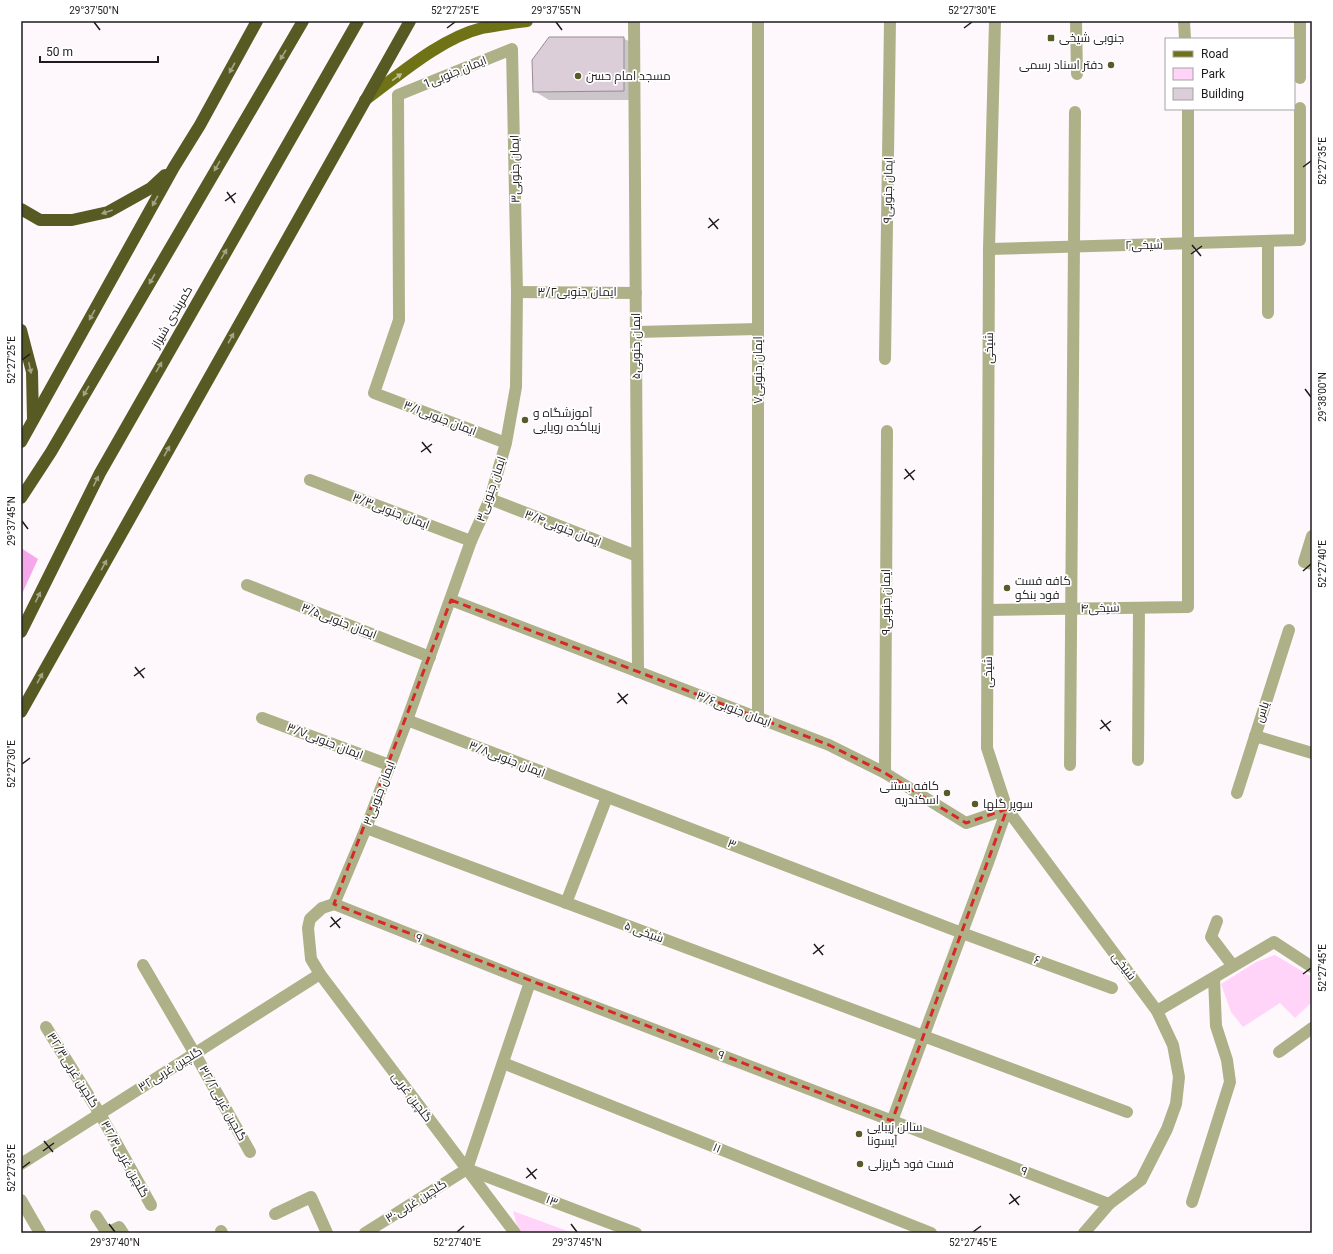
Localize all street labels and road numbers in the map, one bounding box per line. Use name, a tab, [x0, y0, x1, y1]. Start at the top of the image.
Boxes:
street label: 1ایمان جنوبی	[421, 53, 489, 91]
street label: ایمان جنوبی۳	[507, 135, 523, 203]
street label: ایمان جنوبی۹	[880, 157, 896, 223]
street label: شیخی۲	[1125, 238, 1163, 252]
street label: کمربندی شیراز	[148, 283, 195, 351]
street label: ایمان جنوبی۳/۲	[537, 285, 617, 299]
street label: ایمان جنوبی۵	[629, 313, 643, 379]
street label: شیخی	[982, 332, 996, 364]
street label: ایمان جنوبی۷	[751, 336, 765, 404]
street label: ایمان جنوبی۳/۱	[402, 398, 478, 438]
street label: ایمان جنوبی۳	[473, 455, 509, 523]
street label: ایمان جنوبی۳/۳	[351, 490, 431, 532]
street label: ایمان جنوبی۳/۴	[523, 507, 603, 549]
street label: ایمان جنوبی۹	[879, 569, 893, 635]
street label: ایمان جنوبی۳/۵	[299, 600, 379, 642]
street label: شیخی۴	[1080, 601, 1120, 615]
street label: شیخی	[981, 656, 995, 688]
street label: ایمان جنوبی۳/۶	[695, 688, 773, 730]
street label: یاس	[1252, 699, 1272, 724]
street label: ایمان جنوبی۳/۷	[285, 720, 365, 762]
street label: ایمان جنوبی۳/۸	[467, 738, 547, 780]
street label: ایمان جنوبی۳	[360, 759, 398, 827]
street label: ۳	[726, 836, 738, 852]
street label: شیخی ۵	[622, 918, 666, 946]
street label: ۹	[413, 930, 425, 946]
street label: شیخی	[1109, 949, 1139, 983]
street label: ۶	[1032, 952, 1042, 968]
street label: گلچین غربی۳۲/۳	[43, 1030, 102, 1111]
street label: گلچین غربی۳۲	[135, 1044, 206, 1096]
street label: ۹	[716, 1047, 726, 1063]
street label: گلچین غربی۳۲/۲	[195, 1063, 250, 1144]
street label: گلچین غربی	[387, 1069, 435, 1126]
street label: گلچین غربی۳۲/۴	[96, 1118, 152, 1201]
street label: ۱۱	[711, 1140, 723, 1156]
street label: ۹	[1019, 1163, 1029, 1179]
street label: گلچین غربی۳۰	[383, 1177, 450, 1227]
street label: ۱۳	[544, 1192, 560, 1210]

